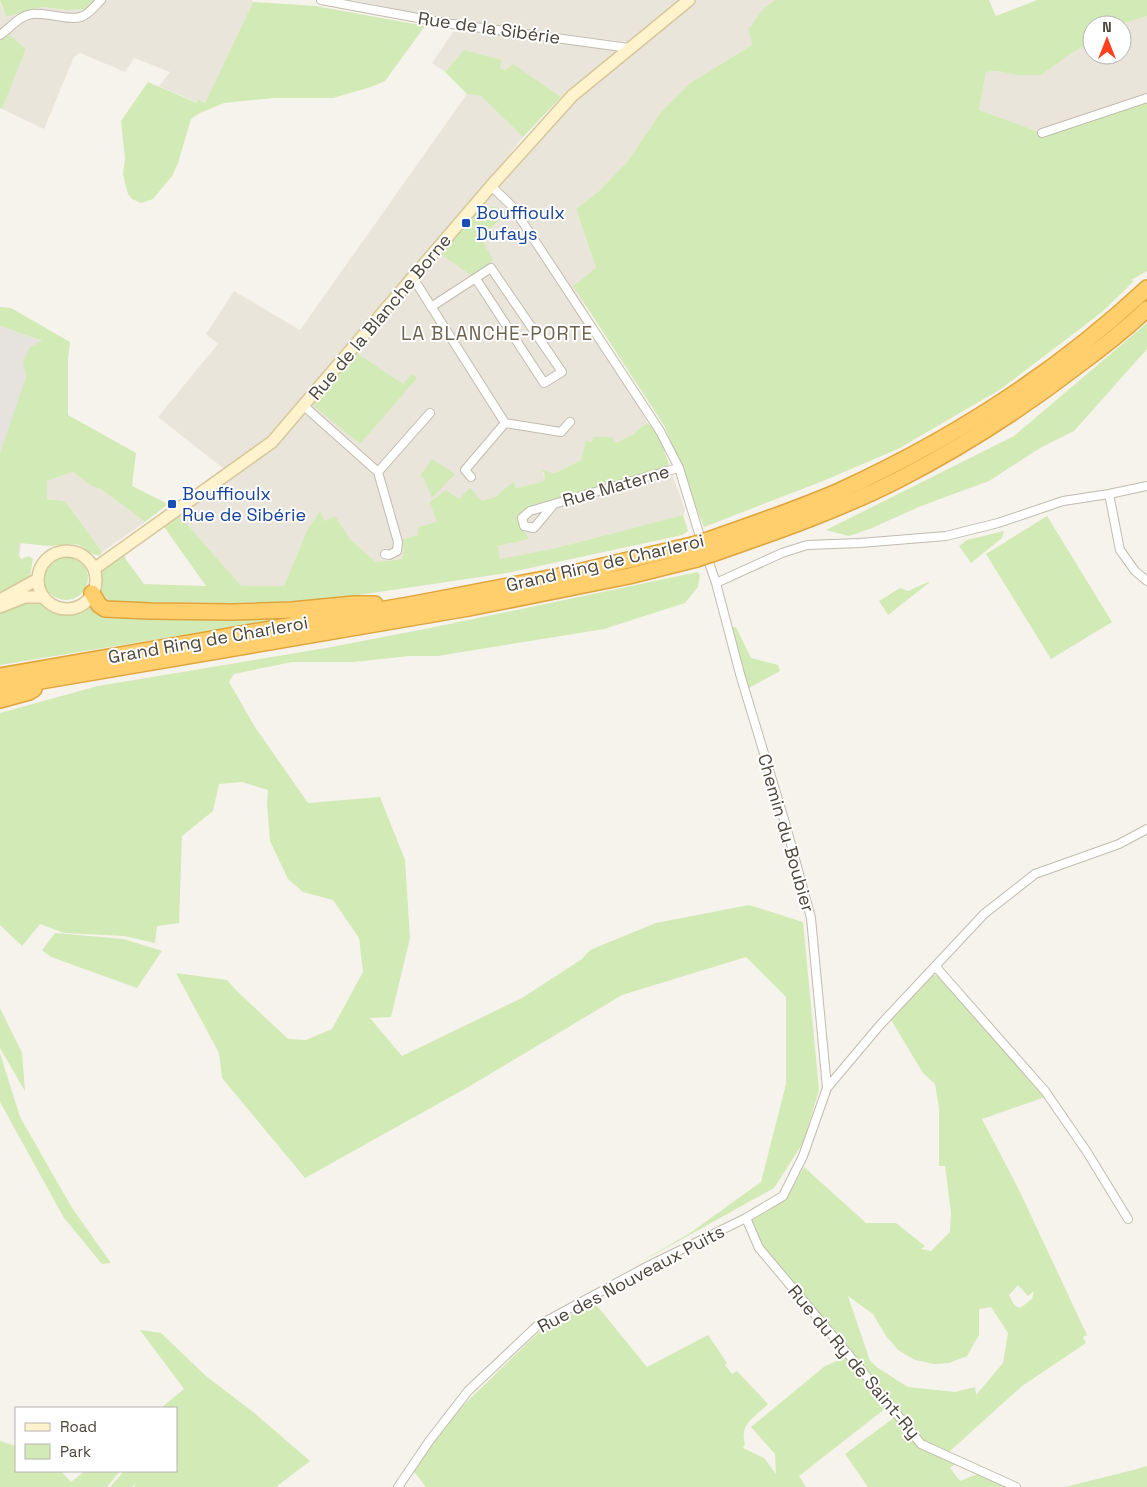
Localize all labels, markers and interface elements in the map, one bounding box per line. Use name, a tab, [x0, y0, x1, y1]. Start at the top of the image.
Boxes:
street label: Rue de la Sibérie	[416, 6, 562, 49]
north arrow	[1082, 15, 1132, 65]
text: N	[1102, 18, 1112, 36]
place label: Bouffioulx Dufays	[476, 201, 565, 245]
marker: Bouffioulx Dufays	[460, 217, 472, 229]
street label: Rue de la Blanche Borne	[303, 229, 456, 405]
district label: LA BLANCHE-PORTE	[401, 321, 593, 346]
street label: Rue Materne	[560, 459, 672, 512]
place label: Bouffioulx Rue de Sibérie	[182, 482, 306, 526]
marker: Bouffioulx Rue de Sibérie	[166, 498, 178, 510]
street label: Grand Ring de Charleroi	[504, 529, 706, 597]
street label: Grand Ring de Charleroi	[106, 611, 310, 668]
street label: Chemin du Boubier	[753, 751, 820, 915]
street label: Rue des Nouveaux Puits	[533, 1219, 728, 1338]
street label: Rue du Ry de Saint-Ry	[783, 1280, 926, 1443]
legend	[15, 1407, 178, 1472]
text: Road	[60, 1417, 97, 1436]
text: Park	[60, 1442, 91, 1461]

